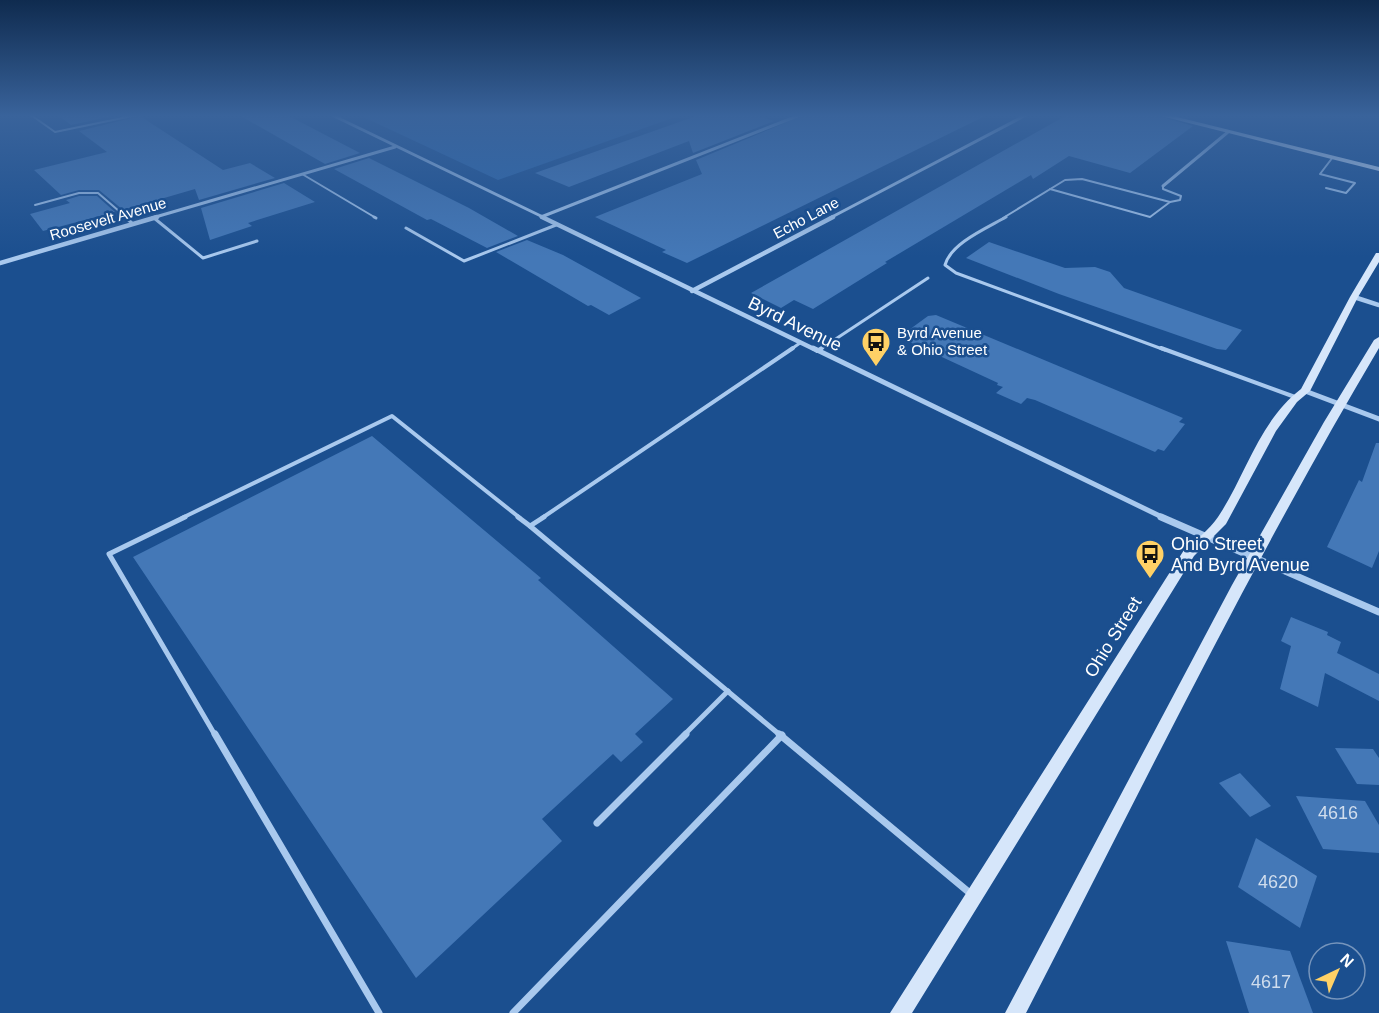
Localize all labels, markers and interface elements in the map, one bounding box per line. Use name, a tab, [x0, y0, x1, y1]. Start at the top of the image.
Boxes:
street label: Echo Lane	[770, 193, 841, 242]
street label: Roosevelt Avenue	[48, 194, 168, 243]
street label: Byrd Avenue	[745, 293, 845, 355]
place label: Byrd Avenue & Ohio Street	[897, 324, 988, 358]
bus stop icon: Byrd Avenue & Ohio Street	[860, 326, 892, 368]
place label: Ohio Street And Byrd Avenue	[1171, 534, 1310, 575]
bus stop icon: Ohio Street And Byrd Avenue	[1134, 538, 1166, 580]
street label: Ohio Street	[1080, 593, 1146, 681]
house number: 4616	[1318, 803, 1358, 823]
house number: 4620	[1258, 872, 1298, 892]
north arrow	[1307, 941, 1367, 1001]
text: N	[1337, 950, 1357, 971]
house number: 4617	[1251, 972, 1291, 992]

